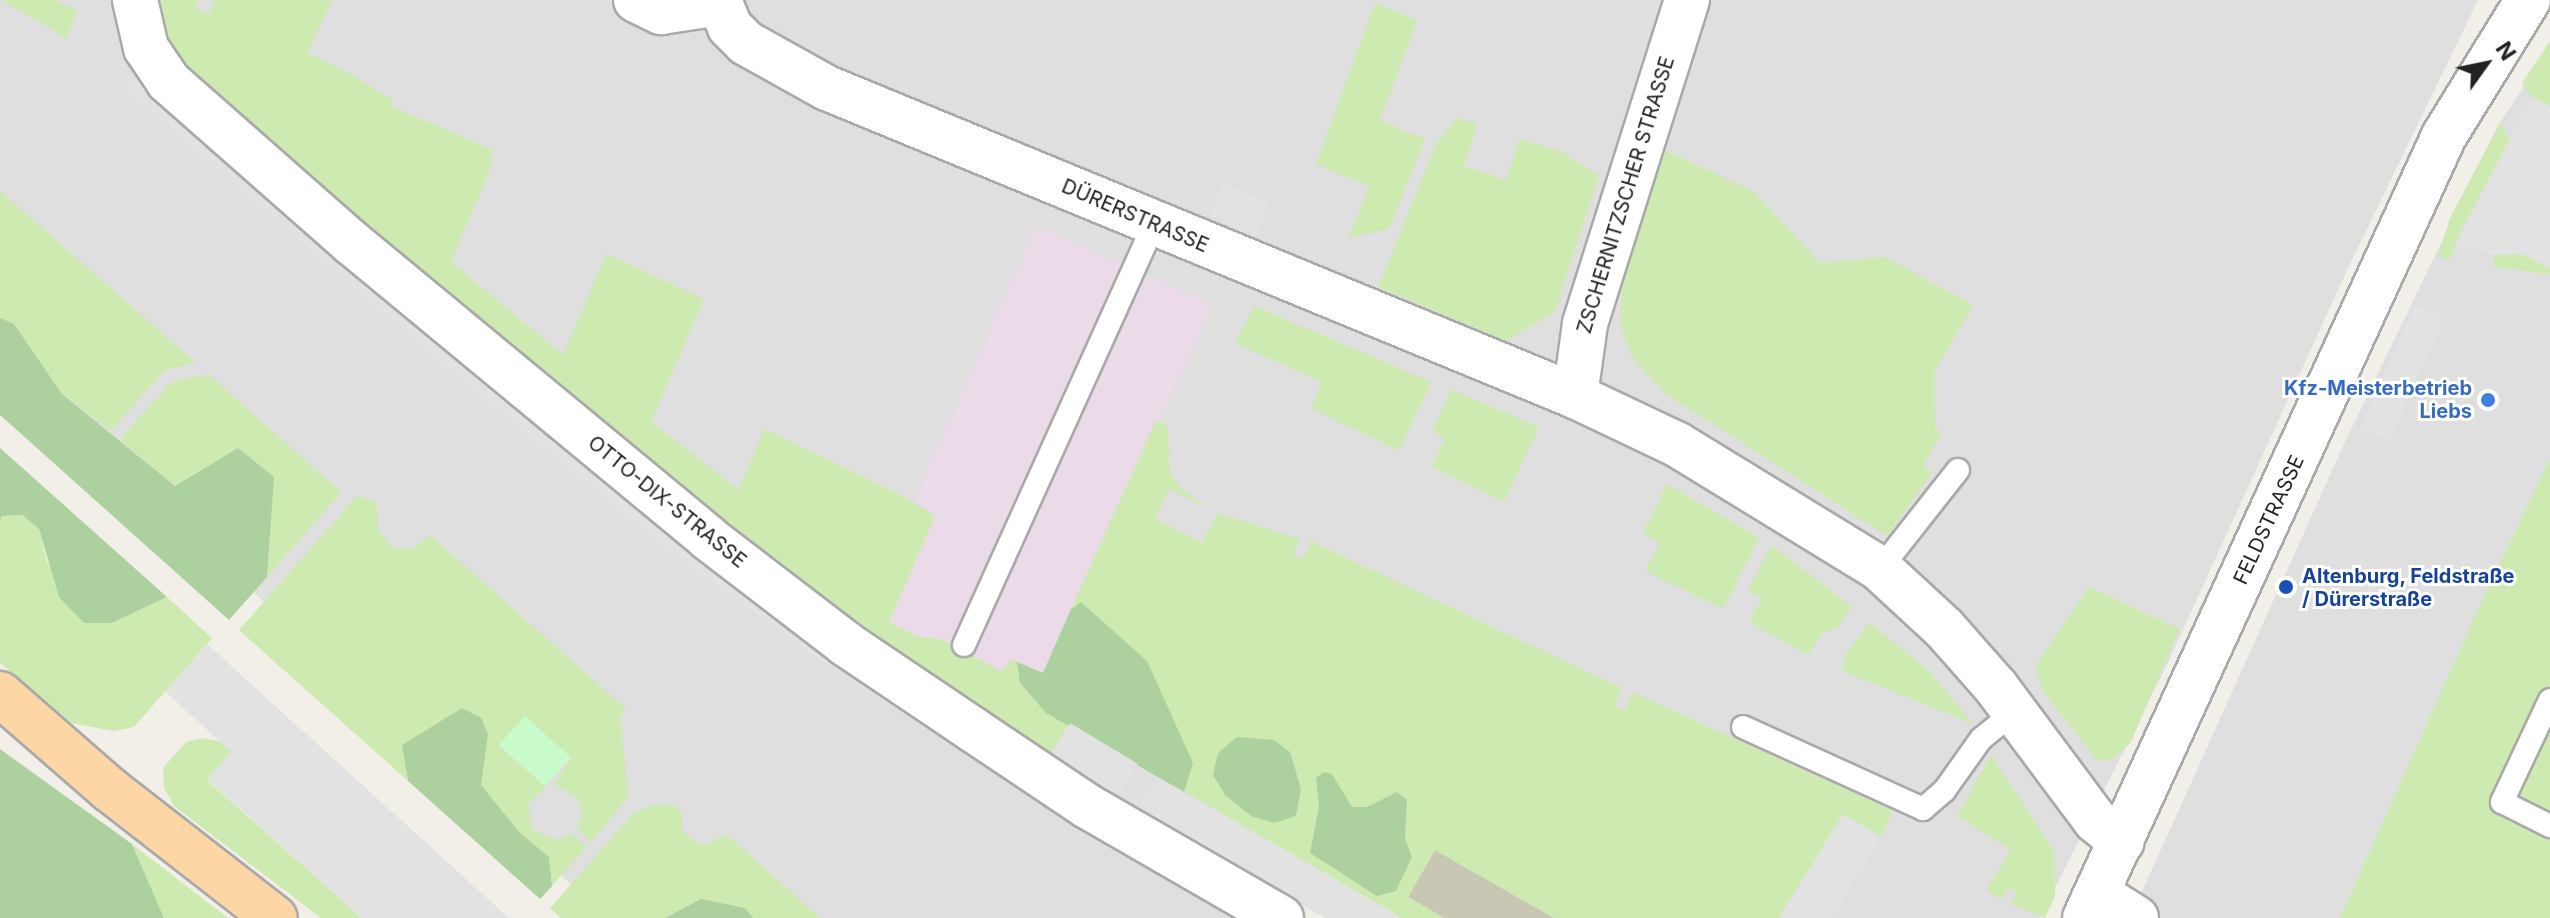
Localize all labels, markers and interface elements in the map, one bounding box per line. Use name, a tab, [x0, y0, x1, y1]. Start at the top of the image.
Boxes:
north arrow	[2446, 24, 2526, 104]
text: N	[2491, 37, 2522, 65]
street label: ZSCHERNITZSCHER STRASSE	[1572, 53, 1680, 337]
street label: DÜRERSTRASSE	[1058, 174, 1212, 258]
place label: Kfz-Meisterbetrieb Liebs	[2284, 376, 2472, 423]
marker: Kfz-Meisterbetrieb Liebs	[2479, 391, 2497, 409]
street label: OTTO-DIX-STRASSE	[583, 431, 751, 573]
street label: FELDSTRASSE	[2229, 452, 2309, 588]
place label: Altenburg, Feldstraße / Dürerstraße	[2302, 564, 2515, 611]
marker: Altenburg, Feldstraße / Dürerstraße	[2277, 578, 2295, 596]

